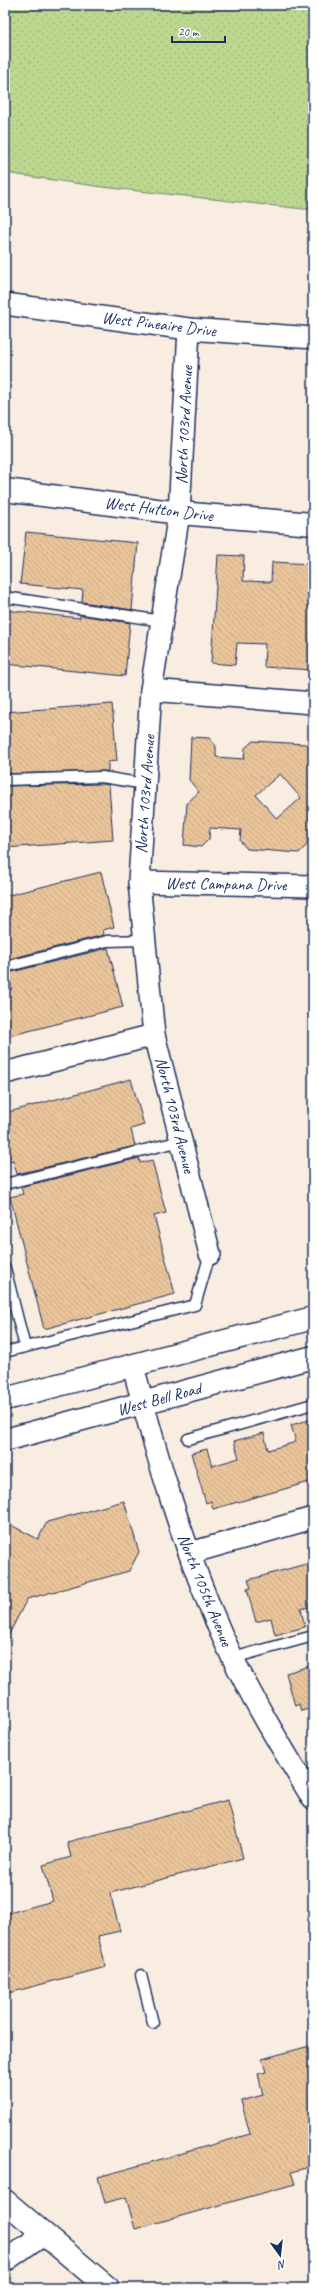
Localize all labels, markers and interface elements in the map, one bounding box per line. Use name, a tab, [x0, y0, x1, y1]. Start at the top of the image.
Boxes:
scale bar	[172, 18, 225, 44]
text: 20 m	[178, 24, 200, 40]
street label: West Pineaire Drive	[101, 307, 219, 342]
street label: North 103rd Avenue	[170, 364, 198, 485]
street label: West Hutton Drive	[104, 492, 216, 526]
street label: North 103rd Avenue	[130, 733, 160, 854]
street label: West Campana Drive	[165, 872, 288, 896]
street label: North 103rd Avenue	[150, 1055, 200, 1177]
street label: West Bell Road	[115, 1377, 206, 1420]
street label: North 105th Avenue	[173, 1531, 238, 1651]
north arrow	[260, 2235, 300, 2275]
text: N	[275, 2257, 288, 2273]

